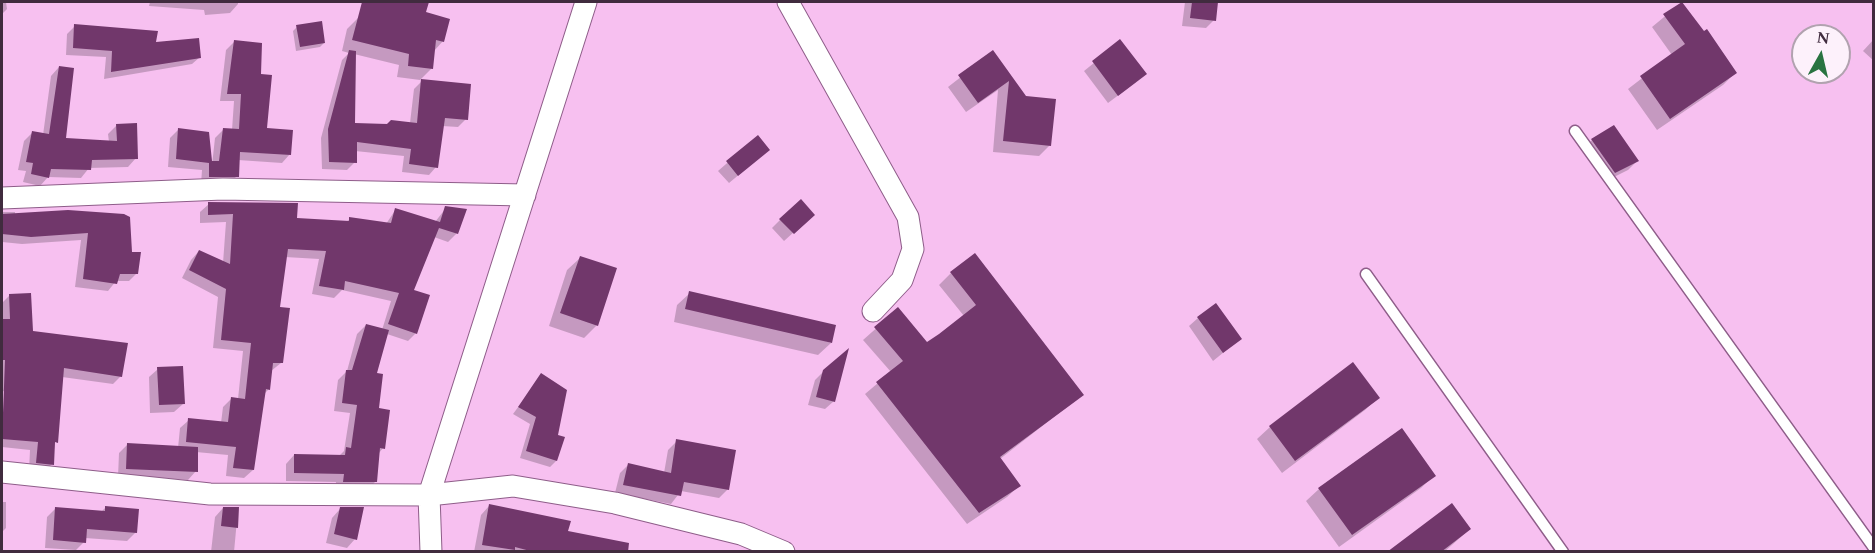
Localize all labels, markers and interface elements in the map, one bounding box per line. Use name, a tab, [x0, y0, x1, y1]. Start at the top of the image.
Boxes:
north arrow	[1791, 24, 1851, 84]
text: N	[1815, 25, 1831, 51]

